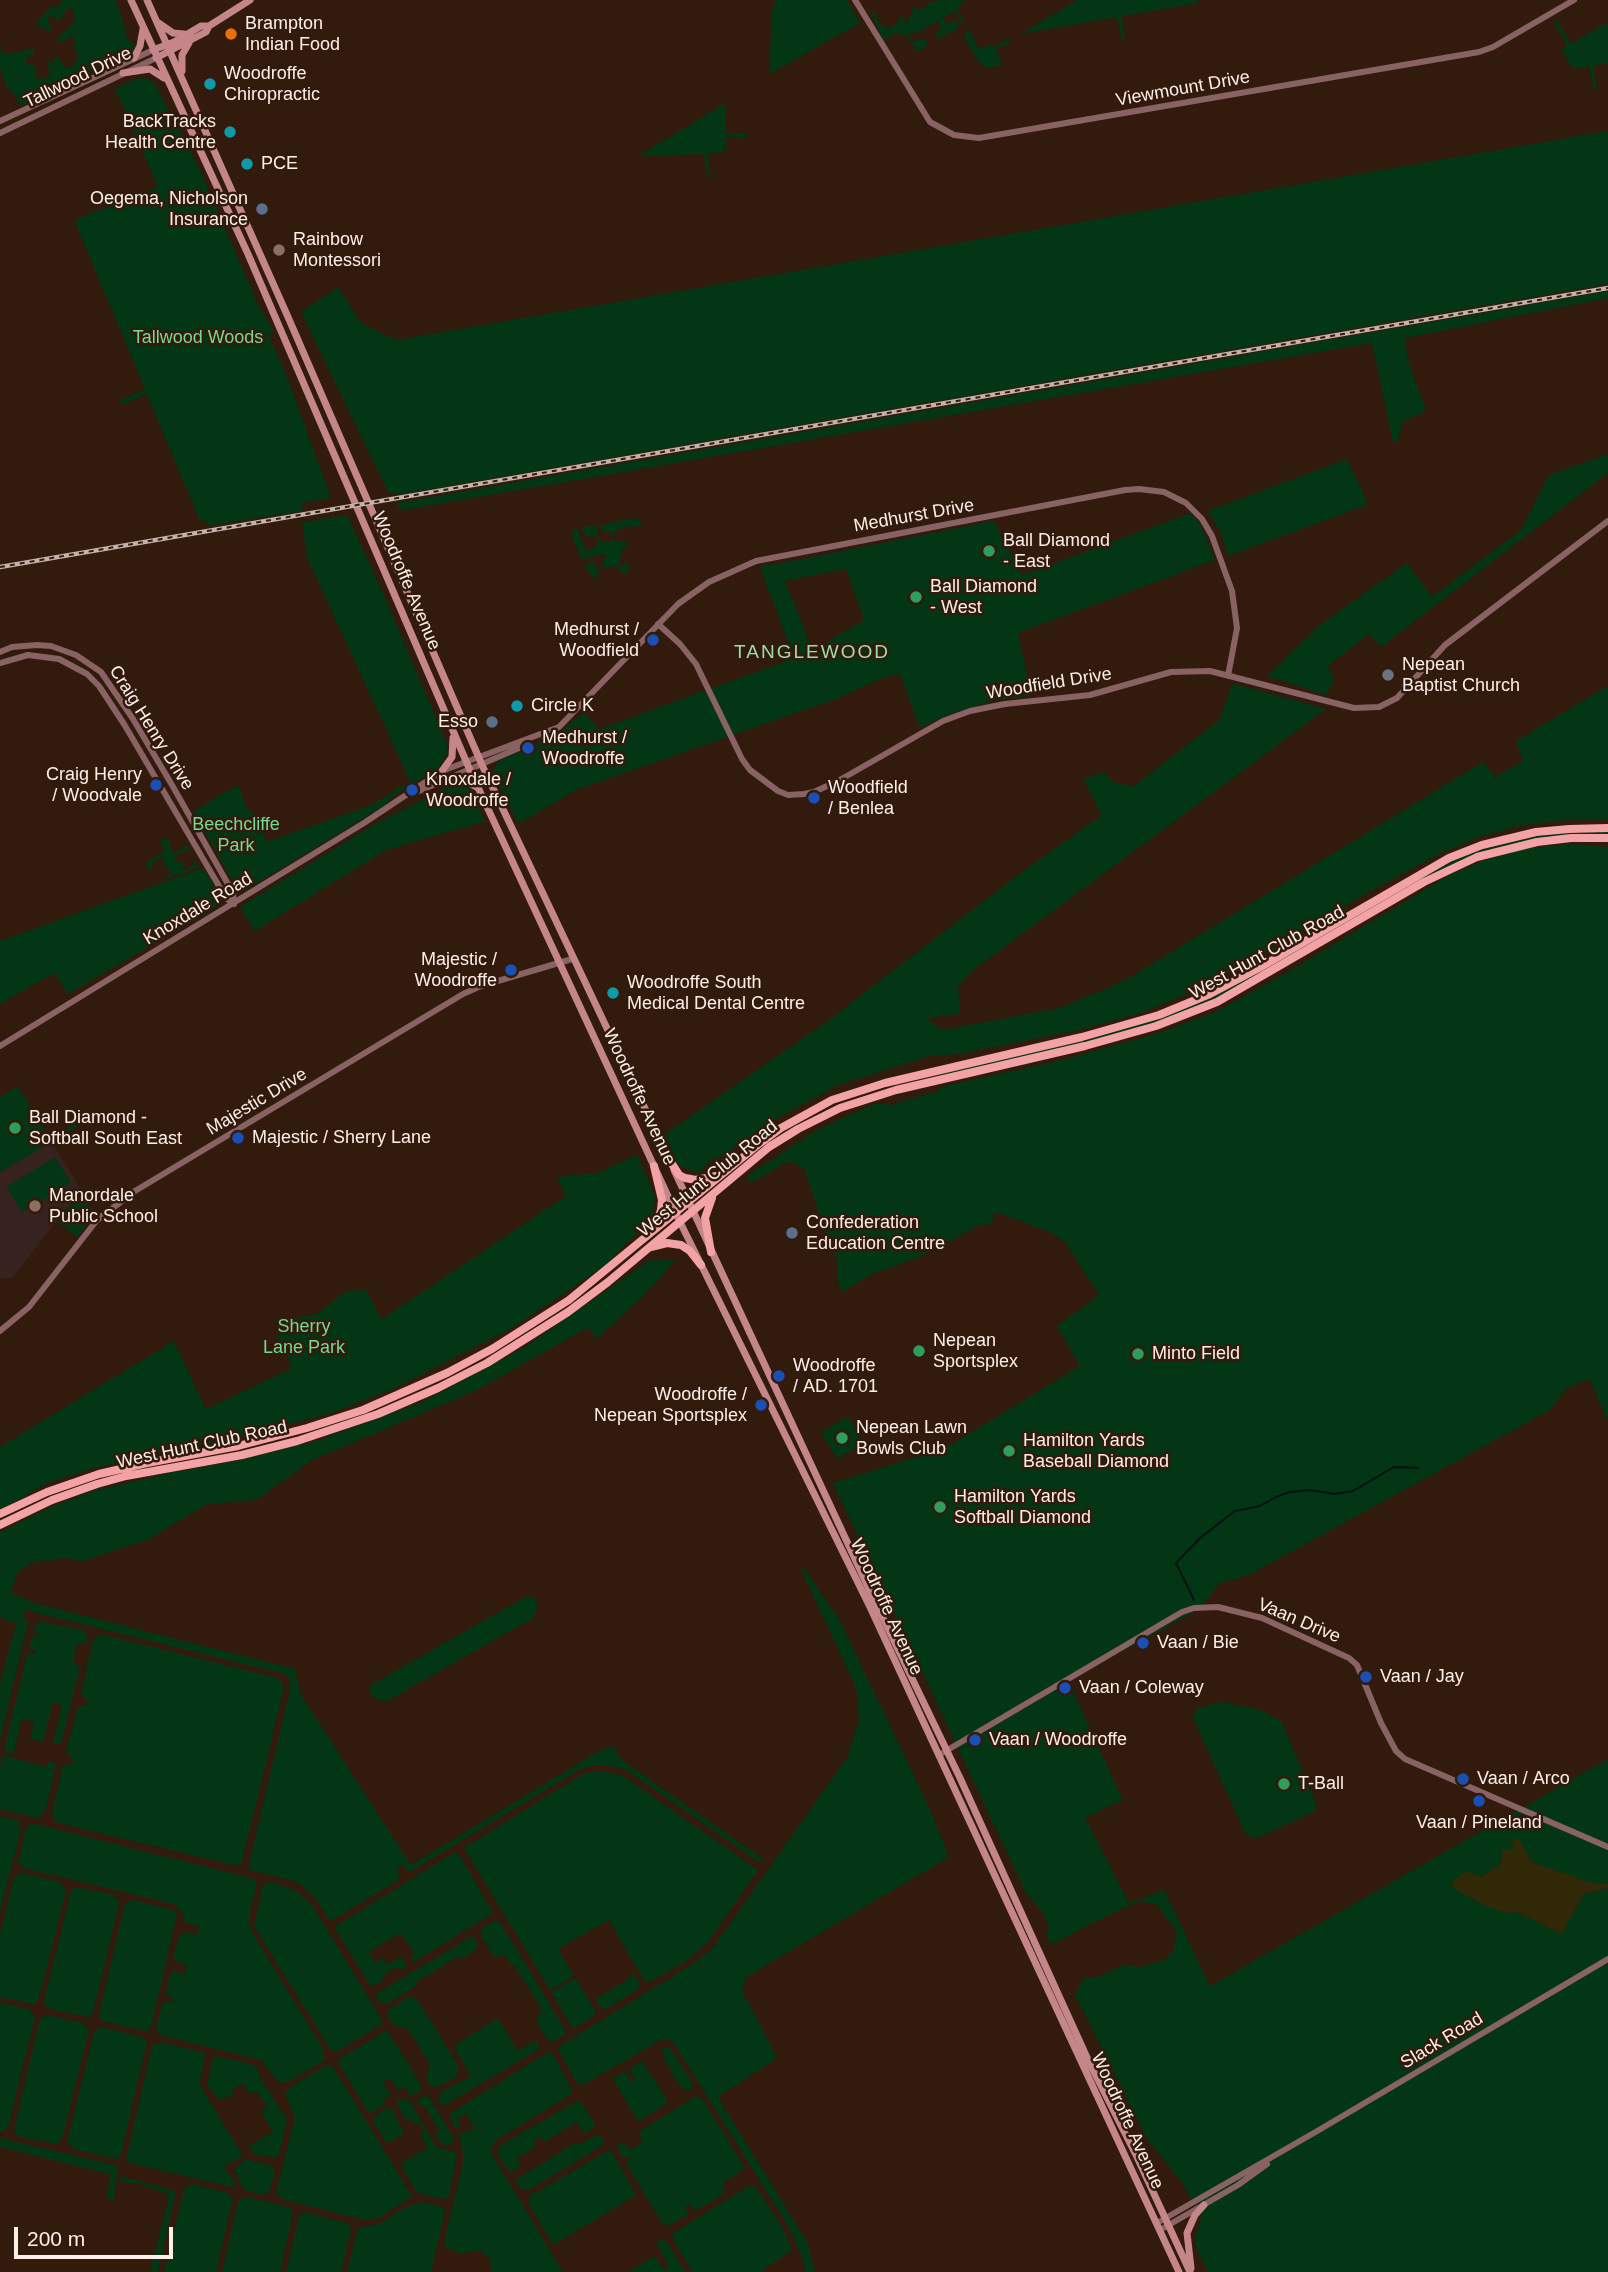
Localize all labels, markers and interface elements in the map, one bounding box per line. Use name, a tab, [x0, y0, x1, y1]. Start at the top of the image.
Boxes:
place label: Brampton Indian Food	[245, 13, 340, 56]
marker: Brampton Indian Food	[223, 26, 239, 42]
street label: Tallwood Drive	[21, 43, 135, 113]
place label: Woodroffe Chiropractic	[224, 63, 320, 106]
street label: Viewmount Drive	[1114, 67, 1252, 111]
marker: Woodroffe Chiropractic	[202, 76, 218, 92]
place label: BackTracks Health Centre	[105, 111, 216, 154]
marker: BackTracks Health Centre	[222, 124, 238, 140]
place label: PCE	[261, 153, 298, 175]
marker: PCE	[239, 156, 255, 172]
place label: Oegema, Nicholson Insurance	[90, 188, 248, 230]
marker: Oegema, Nicholson Insurance	[254, 201, 270, 217]
place label: Rainbow Montessori	[293, 229, 381, 272]
marker: Rainbow Montessori	[271, 242, 287, 258]
park label: Tallwood Woods	[133, 327, 263, 349]
street label: Medhurst Drive	[852, 495, 976, 537]
street label: Woodroffe Avenue	[367, 509, 445, 653]
place label: Ball Diamond - East	[1003, 530, 1110, 572]
marker: Ball Diamond - East	[981, 543, 997, 559]
place label: Ball Diamond - West	[930, 576, 1037, 618]
marker: Ball Diamond - West	[908, 589, 924, 605]
place label: Medhurst / Woodfield	[554, 619, 639, 662]
marker: Medhurst / Woodfield	[645, 632, 661, 648]
district label: TANGLEWOOD	[735, 642, 889, 664]
place label: Nepean Baptist Church	[1402, 654, 1520, 696]
street label: Craig Henry Drive	[104, 662, 198, 794]
street label: Woodfield Drive	[985, 663, 1113, 705]
marker: Nepean Baptist Church	[1380, 667, 1396, 683]
place label: Circle K	[531, 695, 594, 717]
marker: Circle K	[509, 698, 525, 714]
place label: Esso	[438, 711, 478, 733]
marker: Esso	[484, 714, 500, 730]
place label: Medhurst / Woodroffe	[542, 727, 627, 770]
marker: Medhurst / Woodroffe	[520, 740, 536, 756]
place label: Craig Henry / Woodvale	[46, 764, 142, 806]
place label: Knoxdale / Woodroffe	[426, 769, 511, 812]
marker: Craig Henry / Woodvale	[148, 777, 164, 793]
place label: Woodfield / Benlea	[828, 777, 908, 820]
marker: Knoxdale / Woodroffe	[404, 782, 420, 798]
marker: Woodfield / Benlea	[806, 790, 822, 806]
park label: Beechcliffe Park	[192, 814, 280, 856]
street label: Knoxdale Road	[140, 868, 256, 950]
street label: West Hunt Club Road	[1186, 901, 1348, 1005]
place label: Majestic / Woodroffe	[415, 949, 497, 992]
marker: Majestic / Woodroffe	[503, 962, 519, 978]
place label: Woodroffe South Medical Dental Centre	[627, 972, 805, 1014]
marker: Woodroffe South Medical Dental Centre	[605, 985, 621, 1001]
street label: Woodroffe Avenue	[598, 1025, 680, 1169]
street label: Majestic Drive	[203, 1064, 311, 1140]
place label: Ball Diamond - Softball South East	[29, 1107, 182, 1150]
street label: West Hunt Club Road	[634, 1116, 782, 1242]
marker: Ball Diamond - Softball South East	[7, 1120, 23, 1136]
place label: Majestic / Sherry Lane	[252, 1127, 431, 1149]
marker: Majestic / Sherry Lane	[230, 1130, 246, 1146]
place label: Manordale Public School	[49, 1185, 158, 1228]
marker: Manordale Public School	[27, 1198, 43, 1214]
place label: Confederation Education Centre	[806, 1212, 945, 1254]
marker: Confederation Education Centre	[784, 1225, 800, 1241]
park label: Sherry Lane Park	[263, 1316, 345, 1358]
place label: Nepean Sportsplex	[933, 1330, 1018, 1372]
marker: Nepean Sportsplex	[911, 1343, 927, 1359]
place label: Minto Field	[1152, 1343, 1240, 1365]
marker: Minto Field	[1130, 1346, 1146, 1362]
place label: Woodroffe / AD. 1701	[793, 1355, 878, 1398]
marker: Woodroffe / AD. 1701	[771, 1368, 787, 1384]
place label: Woodroffe / Nepean Sportsplex	[594, 1384, 747, 1426]
marker: Woodroffe / Nepean Sportsplex	[753, 1397, 769, 1413]
street label: West Hunt Club Road	[115, 1416, 289, 1474]
place label: Nepean Lawn Bowls Club	[856, 1417, 967, 1460]
marker: Nepean Lawn Bowls Club	[834, 1430, 850, 1446]
place label: Hamilton Yards Baseball Diamond	[1023, 1430, 1169, 1472]
marker: Hamilton Yards Baseball Diamond	[1001, 1443, 1017, 1459]
place label: Hamilton Yards Softball Diamond	[954, 1486, 1091, 1528]
marker: Hamilton Yards Softball Diamond	[932, 1499, 948, 1515]
street label: Woodroffe Avenue	[845, 1535, 927, 1679]
street label: Vaan Drive	[1254, 1594, 1344, 1648]
place label: Vaan / Bie	[1157, 1632, 1239, 1654]
marker: Vaan / Bie	[1135, 1635, 1151, 1651]
place label: Vaan / Jay	[1380, 1666, 1464, 1688]
marker: Vaan / Jay	[1358, 1669, 1374, 1685]
place label: Vaan / Coleway	[1079, 1677, 1204, 1699]
marker: Vaan / Coleway	[1057, 1680, 1073, 1696]
place label: Vaan / Woodroffe	[989, 1729, 1127, 1751]
marker: Vaan / Woodroffe	[967, 1732, 983, 1748]
place label: Vaan / Arco	[1477, 1768, 1570, 1790]
marker: Vaan / Arco	[1455, 1771, 1471, 1787]
place label: T-Ball	[1298, 1773, 1344, 1795]
marker: T-Ball	[1276, 1776, 1292, 1792]
marker: Vaan / Pineland	[1471, 1793, 1487, 1809]
place label: Vaan / Pineland	[1416, 1812, 1542, 1834]
street label: Slack Road	[1397, 2008, 1487, 2074]
street label: Woodroffe Avenue	[1086, 2049, 1168, 2193]
scale bar	[18, 2212, 177, 2256]
text: 200 m	[27, 2227, 85, 2250]

